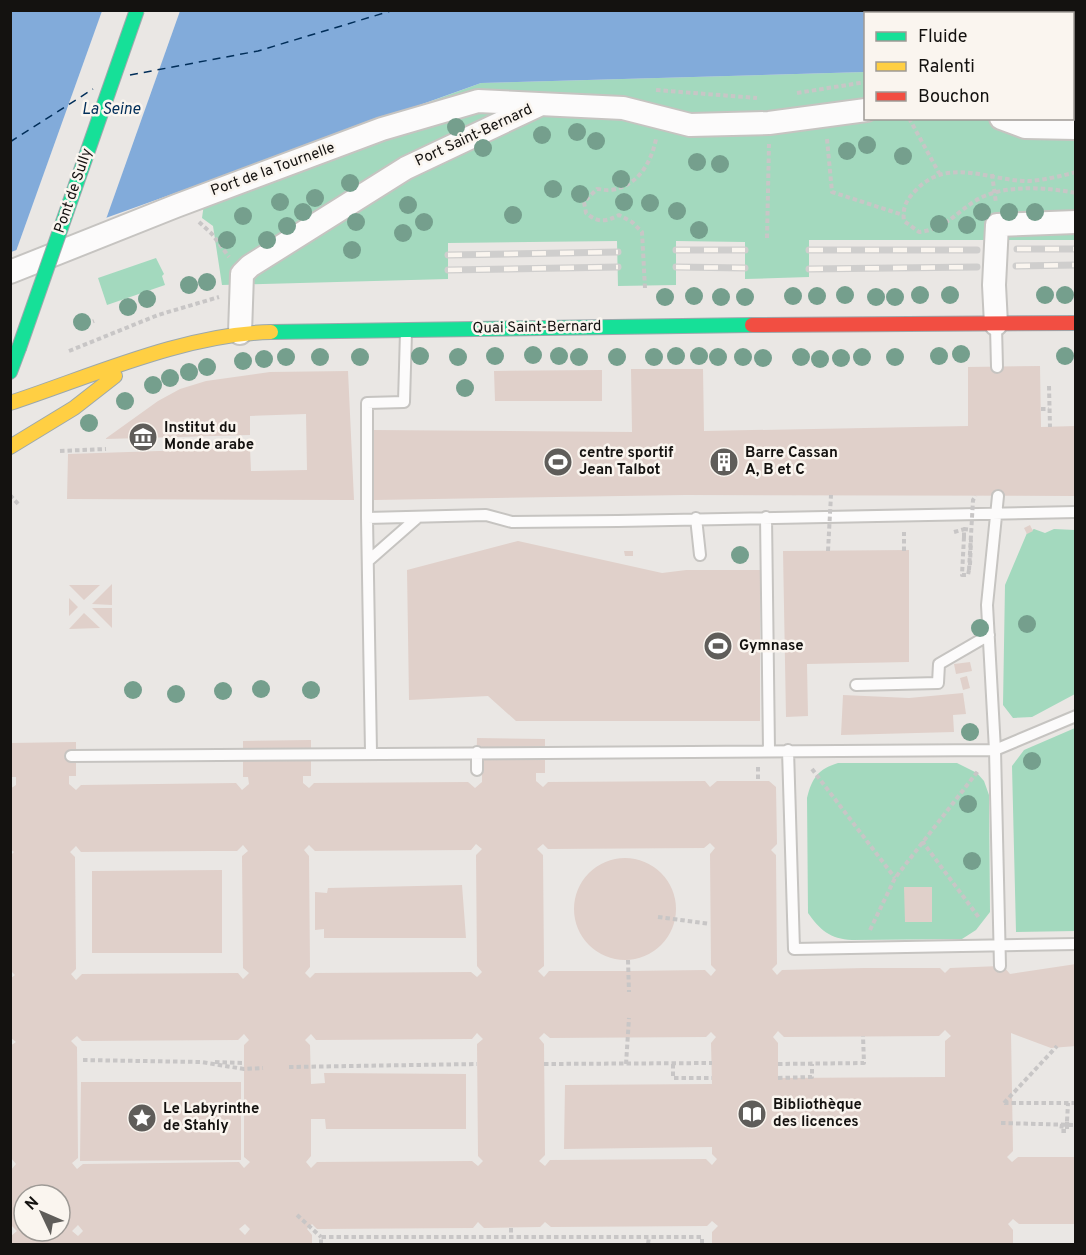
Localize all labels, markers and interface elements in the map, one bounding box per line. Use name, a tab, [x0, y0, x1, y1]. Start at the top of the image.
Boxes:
legend	[864, 12, 1074, 120]
text: Fluide	[918, 26, 967, 49]
text: Ralenti	[918, 56, 975, 79]
text: Bouchon	[918, 86, 990, 109]
water label: La Seine	[82, 100, 141, 120]
street label: Port Saint-Bernard	[412, 101, 536, 171]
street label: Port de la Tournelle	[208, 139, 338, 201]
street label: Pont de Sully	[51, 146, 97, 236]
street label: Quai Saint-Bernard	[472, 317, 602, 339]
place label: Institut du Monde arabe	[164, 419, 254, 455]
museum icon: Institut du Monde arabe	[127, 421, 159, 453]
place label: centre sportif Jean Talbot	[579, 444, 674, 480]
place label: Barre Cassan A, B et C	[745, 444, 838, 480]
sports icon: centre sportif Jean Talbot	[542, 446, 574, 478]
building icon: Barre Cassan A, B et C	[708, 446, 740, 478]
sports icon: Gymnase	[702, 630, 734, 662]
place label: Gymnase	[739, 637, 804, 656]
place label: Bibliothèque des licences	[773, 1096, 862, 1132]
library icon: Bibliothèque des licences	[736, 1098, 768, 1130]
place label: Le Labyrinthe de Stahly	[163, 1100, 259, 1136]
place icon: Le Labyrinthe de Stahly	[126, 1102, 158, 1134]
north arrow	[12, 1183, 72, 1243]
text: N	[21, 1193, 44, 1215]

